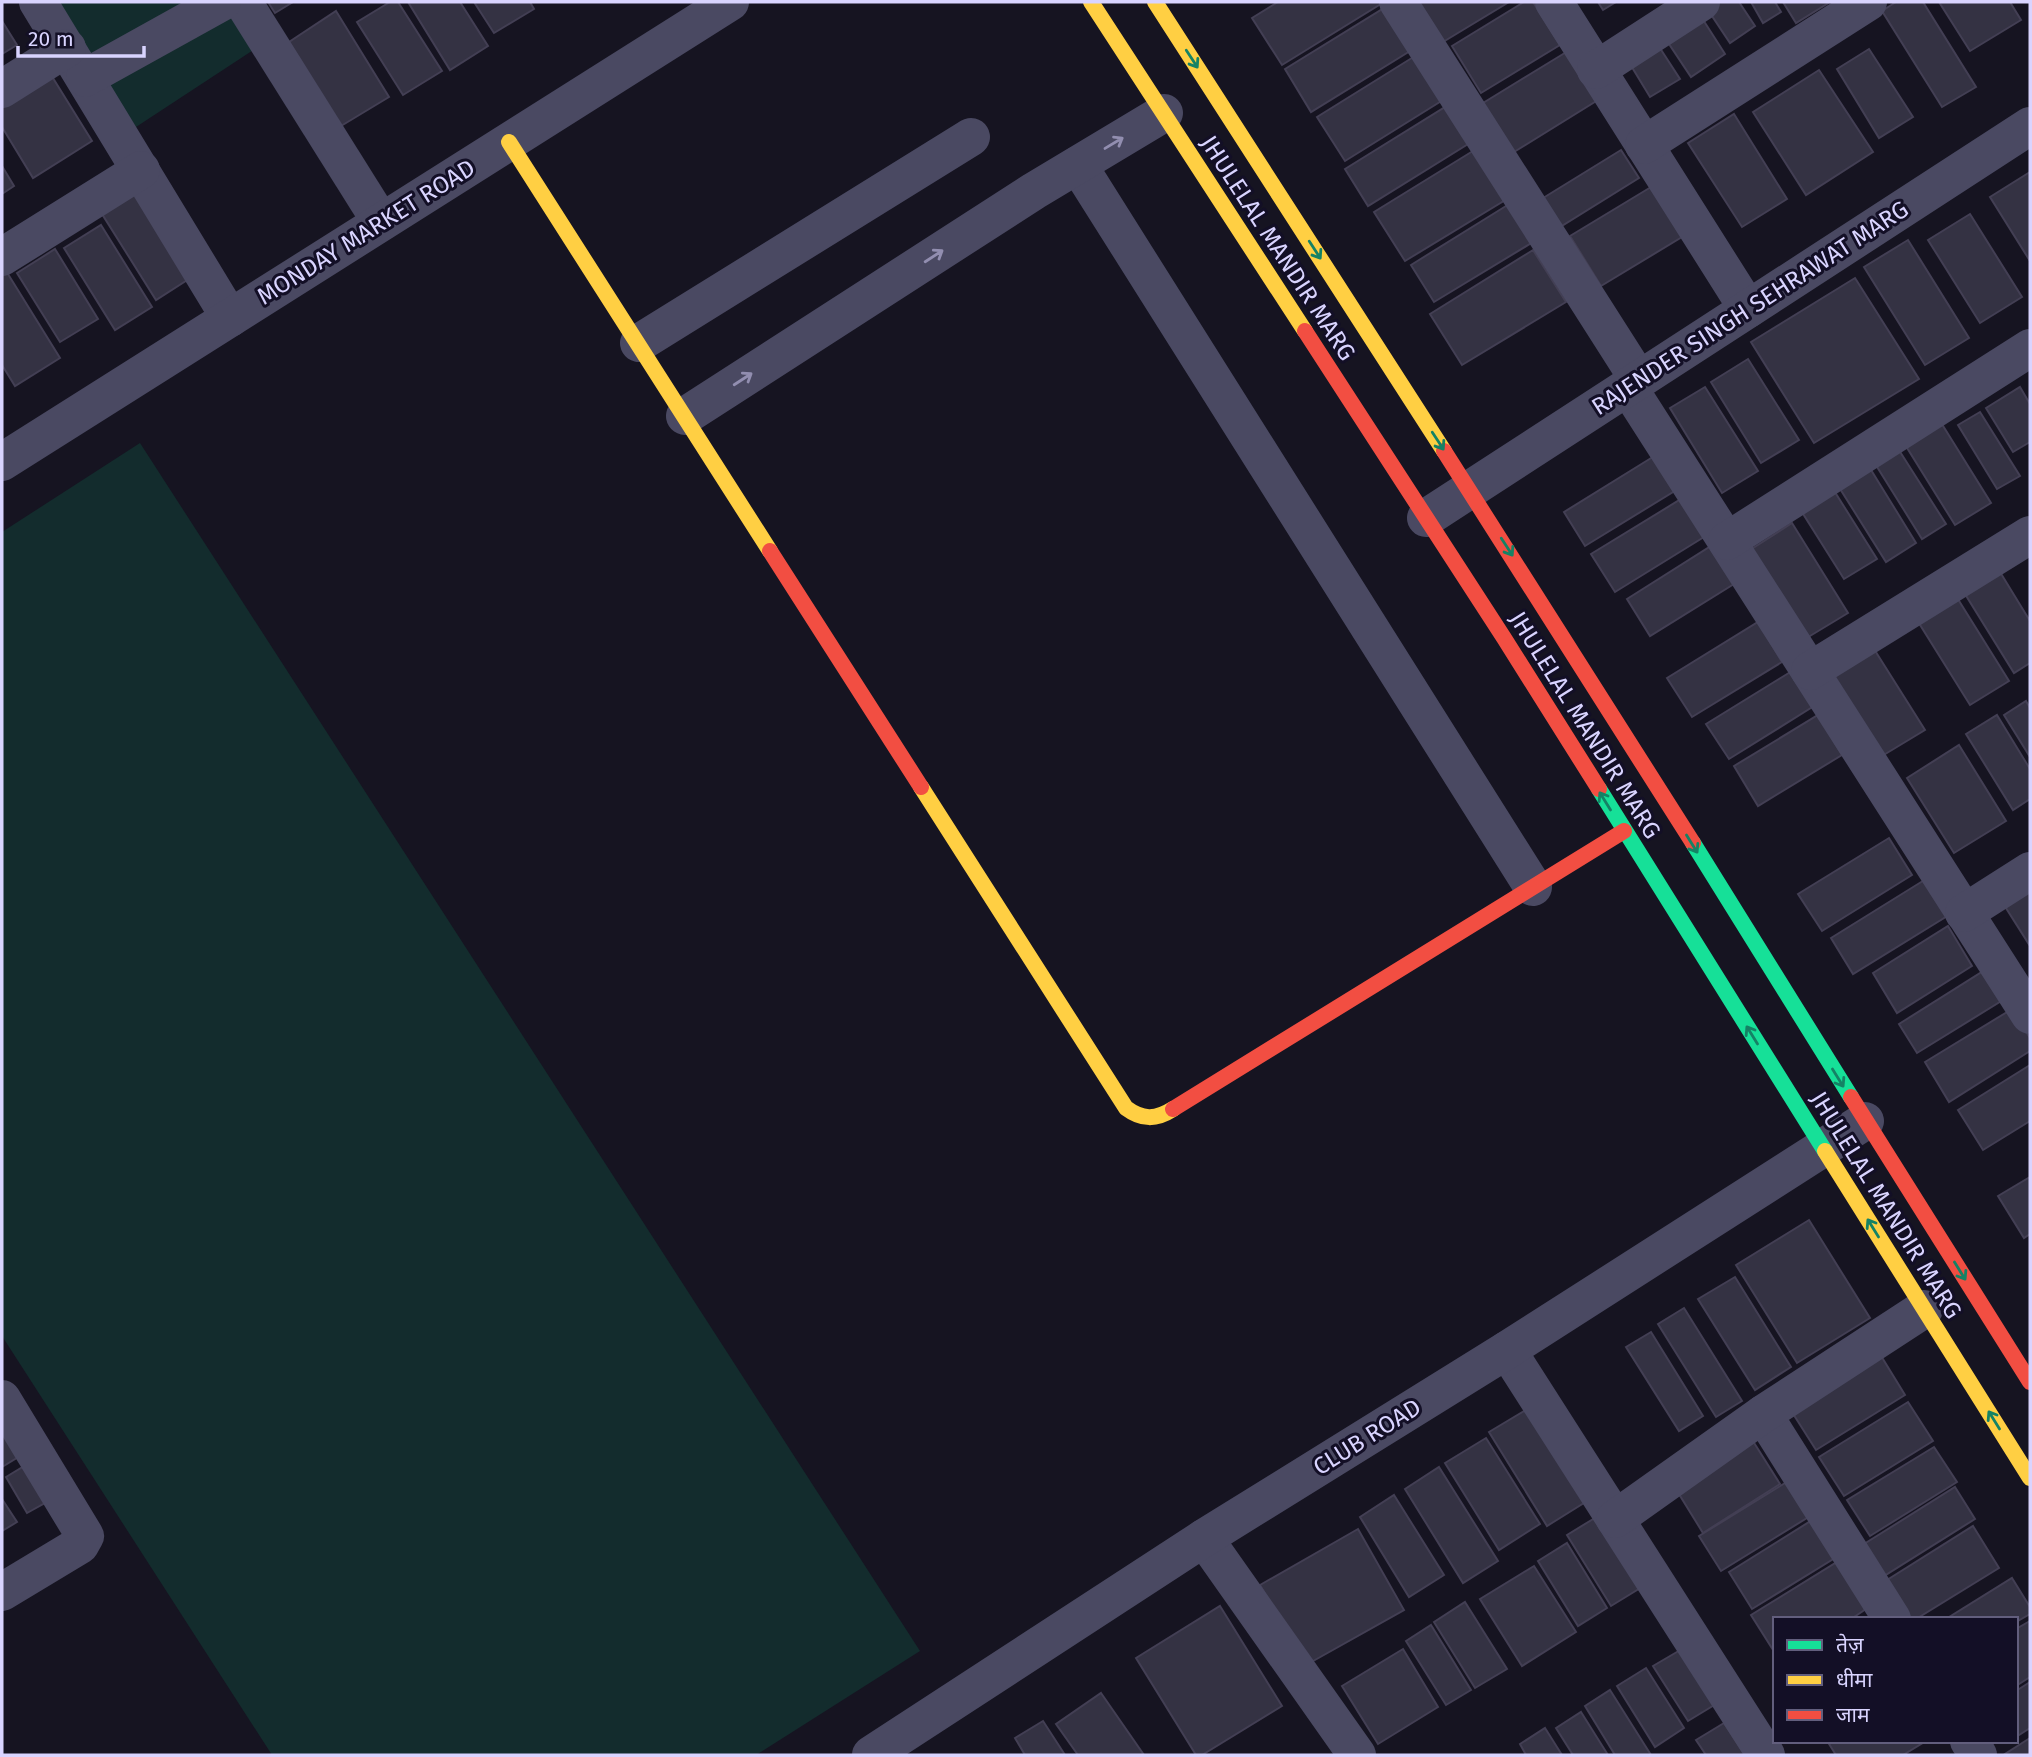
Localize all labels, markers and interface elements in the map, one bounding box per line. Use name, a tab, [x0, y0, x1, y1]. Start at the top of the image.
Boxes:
scale bar	[18, 14, 144, 58]
text: 20 m	[28, 26, 74, 52]
one-way arrow	[1184, 49, 1199, 68]
street label: JHULELAL MANDIR MARG	[1195, 130, 1361, 366]
one-way arrow	[1103, 136, 1123, 150]
street label: MONDAY MARKET ROAD	[252, 154, 480, 310]
street label: RAJENDER SINGH SEHRAWAT MARG	[1586, 195, 1914, 421]
one-way arrow	[1308, 240, 1322, 259]
one-way arrow	[923, 248, 943, 262]
one-way arrow	[732, 372, 752, 386]
one-way arrow	[1432, 431, 1446, 451]
one-way arrow	[1499, 537, 1514, 556]
street label: JHULELAL MANDIR MARG	[1504, 606, 1666, 844]
one-way arrow	[1598, 791, 1612, 811]
one-way arrow	[1686, 833, 1700, 853]
one-way arrow	[1745, 1026, 1760, 1045]
one-way arrow	[1832, 1068, 1846, 1088]
street label: JHULELAL MANDIR MARG	[1805, 1086, 1967, 1324]
one-way arrow	[1865, 1218, 1879, 1238]
one-way arrow	[1953, 1260, 1967, 1280]
street label: CLUB ROAD	[1308, 1393, 1426, 1481]
one-way arrow	[1986, 1411, 2000, 1431]
legend	[1773, 1617, 2018, 1743]
text: तेज़	[1836, 1632, 1864, 1658]
text: धीमा	[1836, 1667, 1873, 1693]
text: जाम	[1836, 1702, 1870, 1728]

